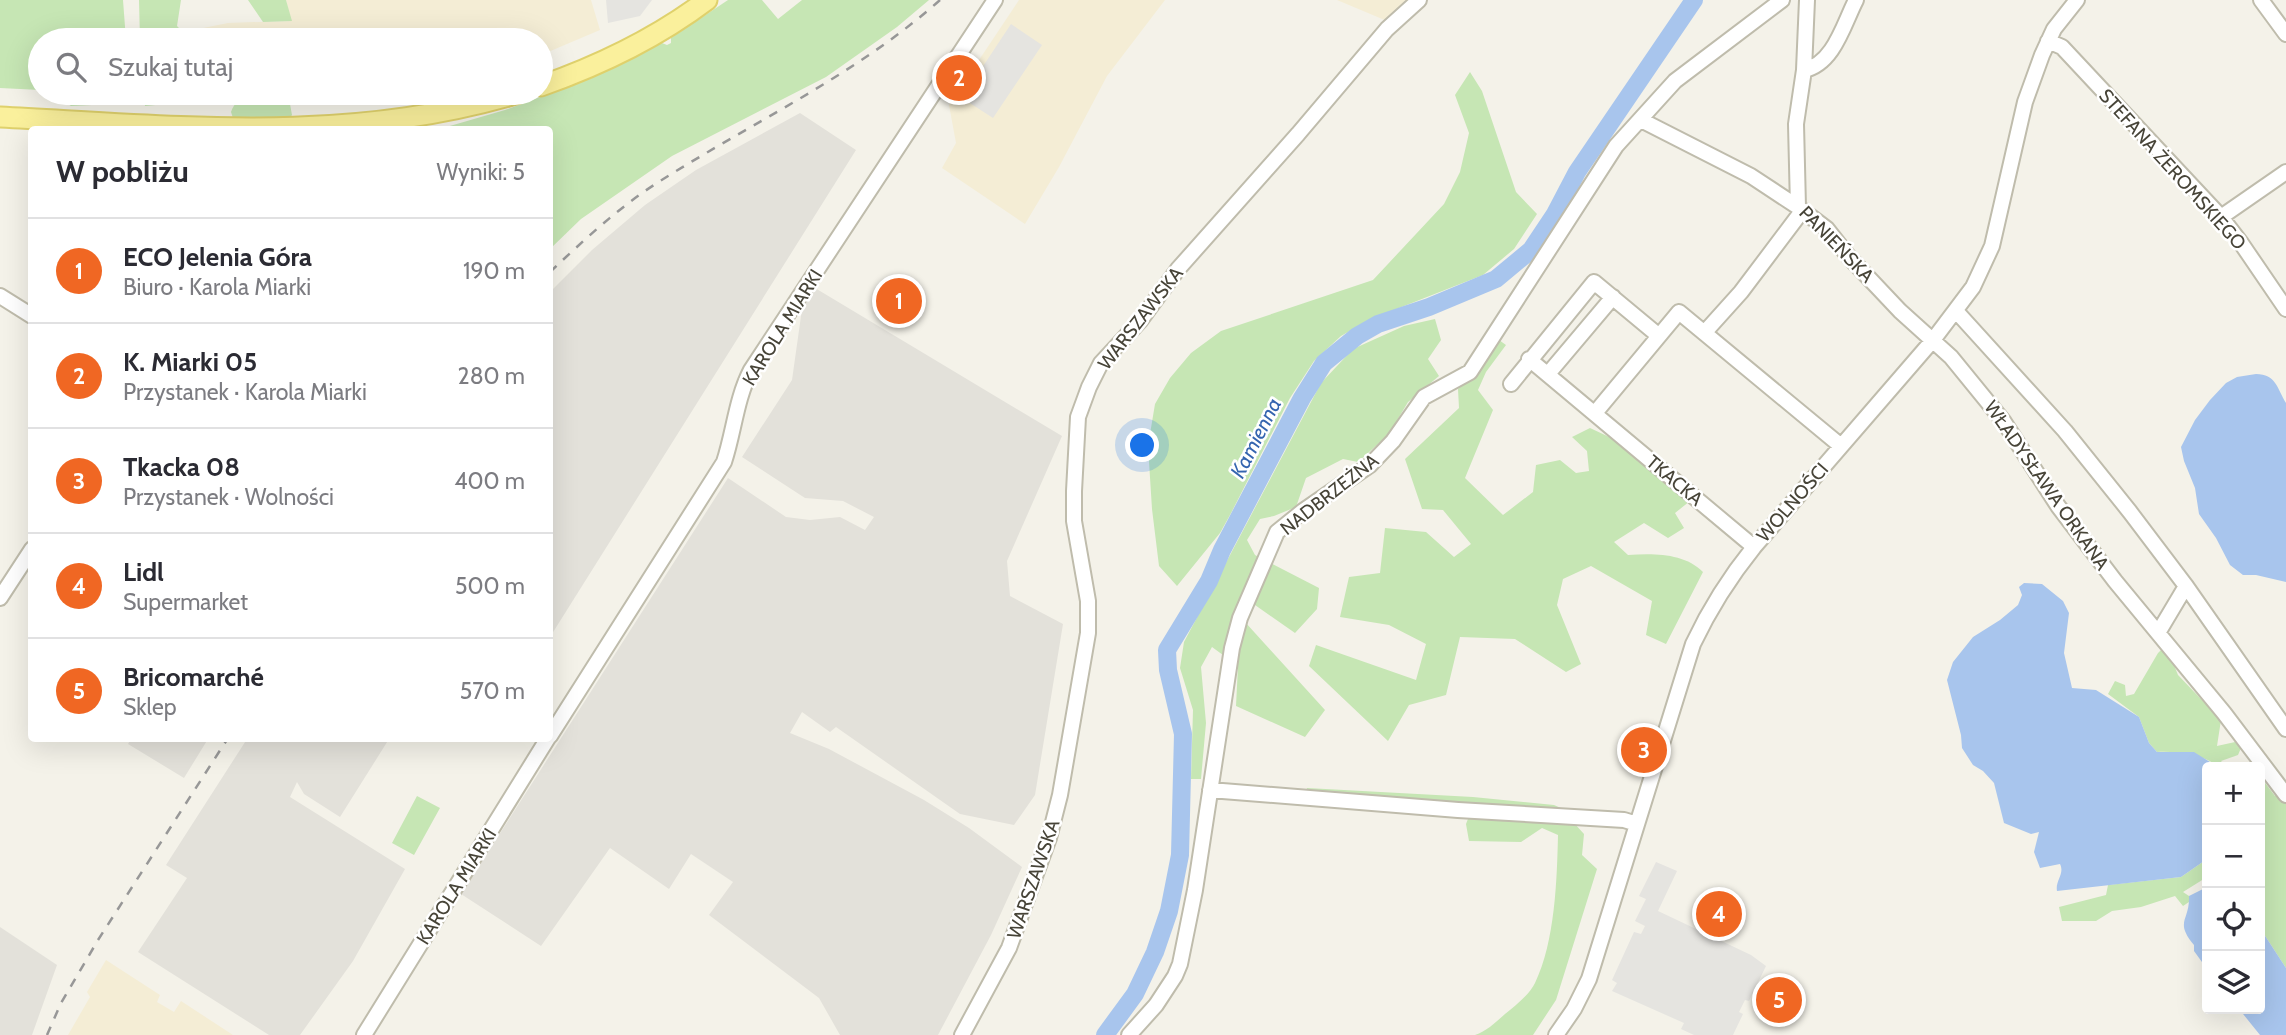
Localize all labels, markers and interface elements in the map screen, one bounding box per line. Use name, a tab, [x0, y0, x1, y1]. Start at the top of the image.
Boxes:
search box	[28, 28, 553, 105]
icon: search	[52, 48, 90, 86]
text: Szukaj tutaj	[108, 51, 233, 83]
pin: 2	[936, 52, 982, 104]
street label: STEFANA ŻEROMSKIEGO	[2094, 84, 2251, 255]
text: W pobliżu	[56, 153, 189, 190]
text: Wyniki: 5	[436, 158, 525, 186]
street label: PANIEŃSKA	[1795, 201, 1880, 288]
text: ECO Jelenia Góra	[123, 241, 312, 273]
text: 1	[75, 257, 83, 285]
text: 190 m	[463, 257, 525, 285]
street label: WARSZAWSKA	[1093, 262, 1188, 374]
street label: KAROLA MIARKI	[737, 265, 827, 390]
text: Biuro · Karola Miarki	[123, 273, 311, 301]
pin: 1	[876, 275, 922, 327]
text: K. Miarki 05	[123, 346, 257, 378]
text: 2	[73, 362, 85, 390]
text: 280 m	[458, 362, 525, 390]
text: Przystanek · Karola Miarki	[123, 378, 367, 406]
water label: Kamienna	[1225, 394, 1286, 482]
street label: WŁADYSŁAWA ORKANA	[1979, 396, 2114, 575]
your location	[1125, 428, 1159, 462]
street label: NADBRZEŻNA	[1276, 449, 1383, 540]
street label: TKACKA	[1642, 450, 1708, 511]
text: Tkacka 08	[123, 451, 240, 483]
street label: WOLNOŚCI	[1751, 457, 1833, 547]
text: 3	[73, 467, 85, 495]
text: 400 m	[454, 467, 525, 495]
text: Przystanek · Wolności	[123, 483, 334, 511]
text: Lidl	[123, 556, 164, 588]
text: 4	[72, 572, 86, 600]
text: 500 m	[455, 572, 525, 600]
text: Supermarket	[123, 588, 248, 616]
text: Bricomarché	[123, 661, 264, 693]
text: 5	[73, 677, 85, 705]
text: 570 m	[460, 677, 525, 705]
text: Sklep	[123, 693, 177, 721]
pin: 3	[1621, 724, 1667, 776]
map controls	[2202, 762, 2265, 1014]
button: +	[2202, 762, 2265, 825]
street label: WARSZAWSKA	[1002, 816, 1065, 942]
street label: KAROLA MIARKI	[411, 824, 501, 949]
button: −	[2202, 825, 2265, 888]
pin: 4	[1696, 888, 1742, 940]
button: locate	[2202, 888, 2265, 951]
button: layers	[2202, 951, 2265, 1014]
pin: 5	[1756, 974, 1802, 1026]

